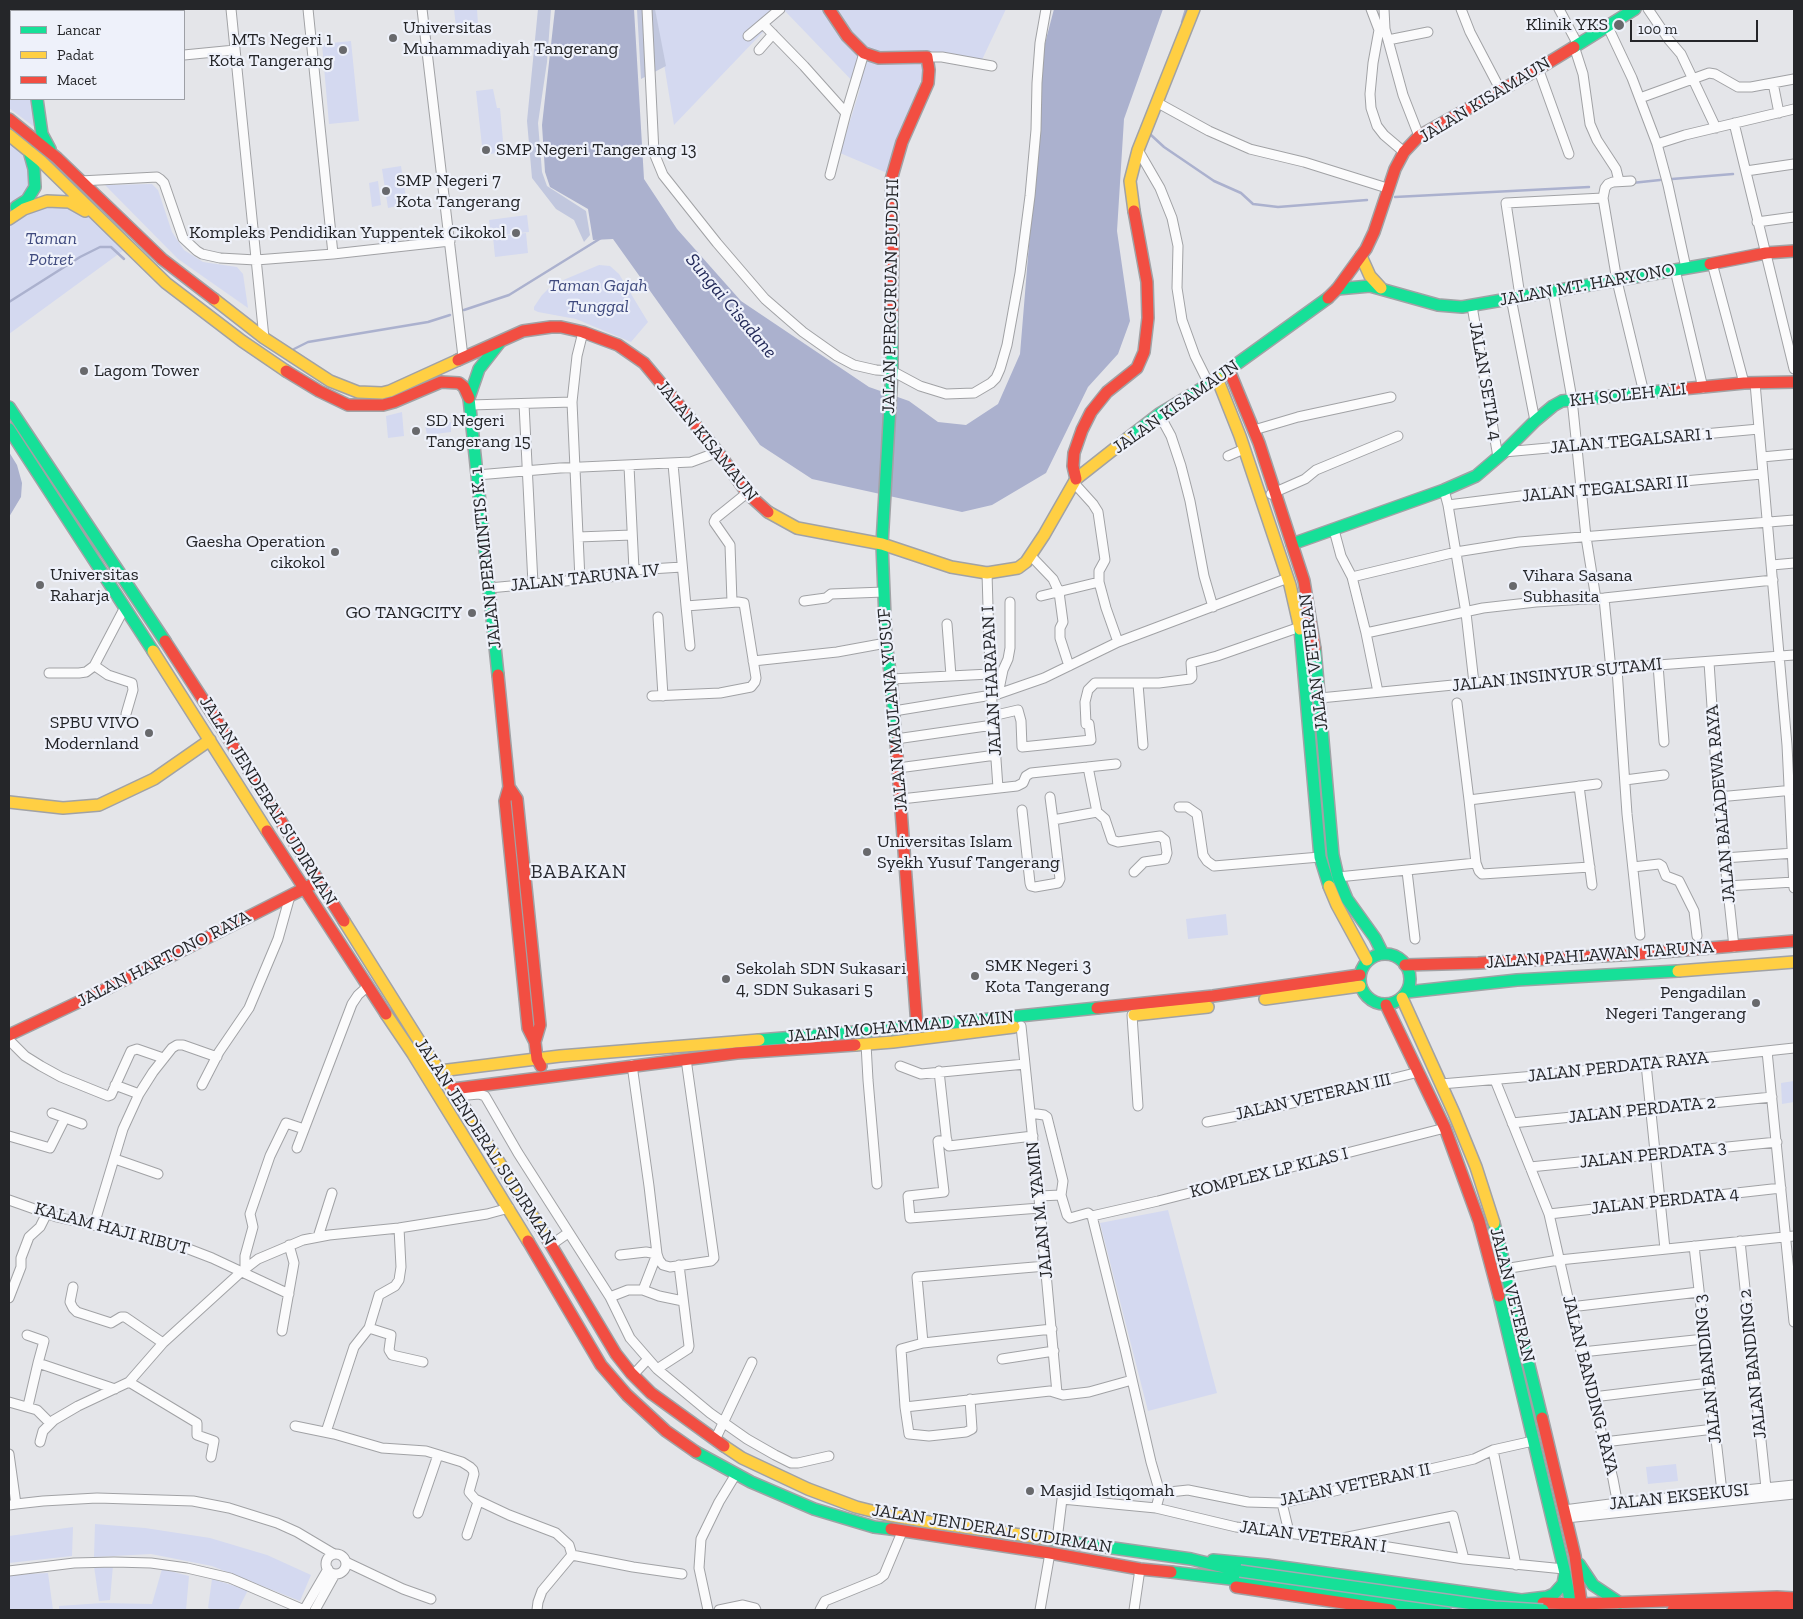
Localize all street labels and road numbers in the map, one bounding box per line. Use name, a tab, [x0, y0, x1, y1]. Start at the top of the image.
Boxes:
street label: JALAN KISAMAUN	[1415, 52, 1555, 148]
street label: JALAN PERGURUAN BUDDHI	[878, 178, 904, 414]
street label: JALAN MT. HARYONO	[1498, 259, 1676, 311]
street label: JALAN SETIA 4	[1464, 320, 1506, 442]
street label: JALAN KISAMAUN	[1109, 355, 1243, 459]
street label: JALAN KISAMAUN	[652, 376, 762, 506]
street label: KH SOLEH ALI	[1569, 378, 1687, 412]
street label: JALAN TEGALSARI 1	[1549, 423, 1713, 459]
street label: JALAN PERMINTIS K. 1	[466, 466, 506, 650]
street label: JALAN TEGALSARI II	[1521, 471, 1689, 507]
street label: JALAN TARUNA IV	[509, 559, 661, 597]
street label: JALAN VETERAN	[1295, 592, 1333, 732]
street label: JALAN HARAPAN I	[977, 605, 1007, 757]
street label: JALAN MAULANA YUSUF	[873, 607, 913, 813]
street label: JALAN INSINYUR SUTAMI	[1451, 653, 1663, 697]
street label: JALAN JENDERAL SUDIRMAN	[195, 692, 341, 910]
street label: JALAN BALADEWA RAYA	[1702, 704, 1740, 904]
street label: JALAN HARTONO RAYA	[74, 906, 254, 1012]
street label: JALAN PAHLAWAN TARUNA	[1485, 936, 1715, 974]
street label: JALAN MOHAMMAD YAMIN	[785, 1006, 1015, 1048]
street label: JALAN JENDERAL SUDIRMAN	[410, 1034, 560, 1250]
street label: JALAN PERDATA RAYA	[1527, 1047, 1709, 1087]
street label: JALAN VETERAN III	[1233, 1069, 1393, 1125]
street label: JALAN PERDATA 2	[1567, 1092, 1717, 1128]
street label: JALAN PERDATA 3	[1579, 1137, 1727, 1173]
street label: JALAN M. YAMIN	[1022, 1140, 1058, 1280]
street label: KOMPLEX LP KLAS I	[1188, 1143, 1350, 1203]
street label: JALAN PERDATA 4	[1590, 1183, 1740, 1219]
street label: KALAM HAJI RIBUT	[32, 1198, 192, 1260]
street label: JALAN VETERAN	[1485, 1225, 1539, 1365]
street label: JALAN BANDING 2	[1734, 1288, 1772, 1440]
street label: JALAN BANDING RAYA	[1557, 1293, 1623, 1477]
street label: JALAN BANDING 3	[1689, 1293, 1727, 1445]
street label: JALAN VETERAN II	[1278, 1458, 1432, 1512]
street label: JALAN EKSEKUSI	[1608, 1479, 1750, 1515]
street label: JALAN JENDERAL SUDIRMAN	[870, 1499, 1114, 1559]
street label: JALAN VETERAN I	[1238, 1516, 1388, 1558]

